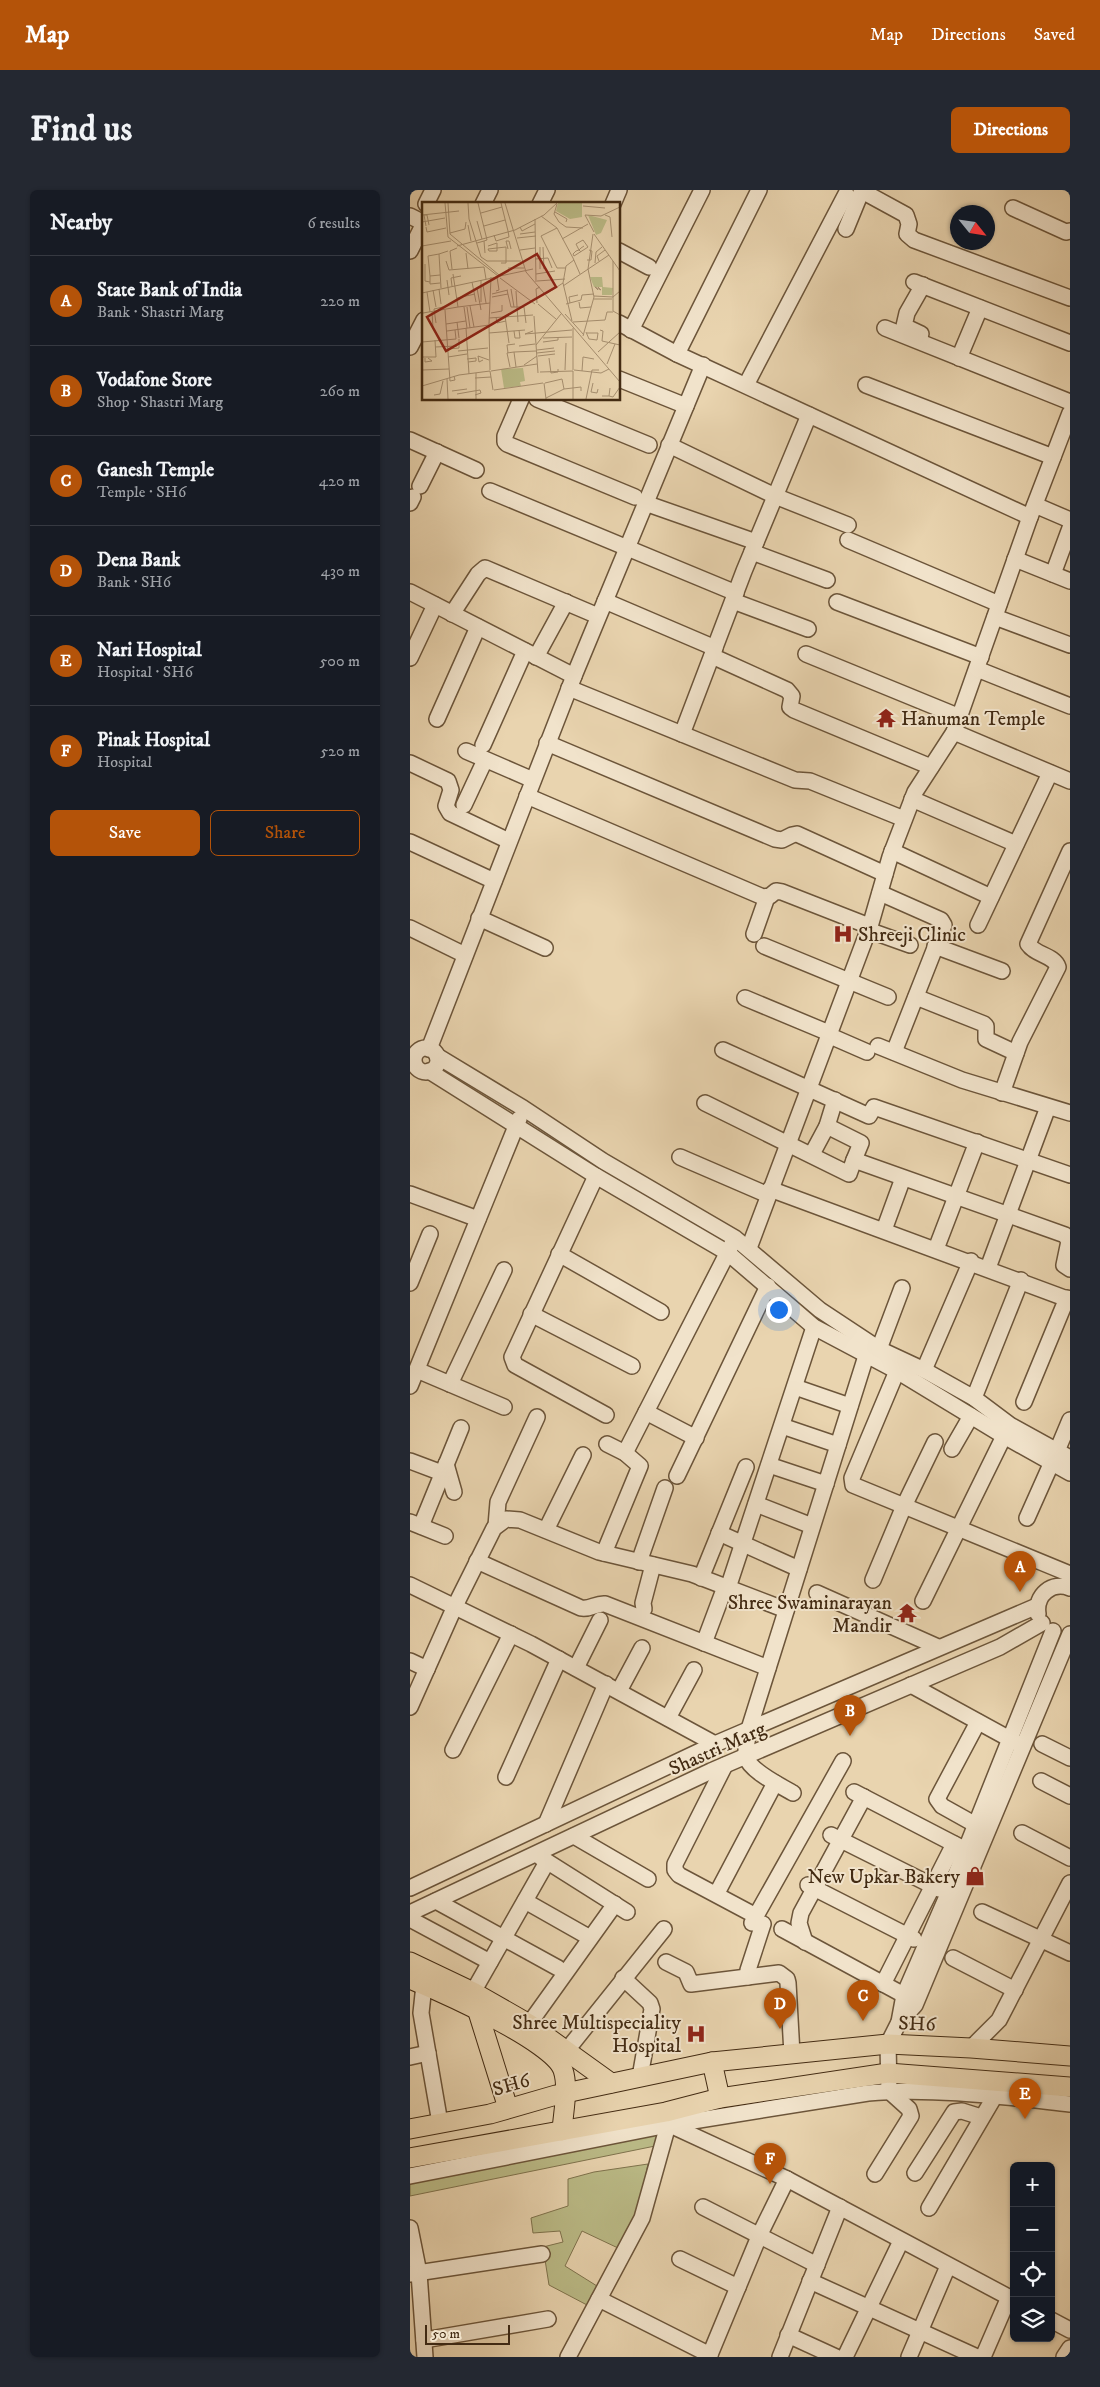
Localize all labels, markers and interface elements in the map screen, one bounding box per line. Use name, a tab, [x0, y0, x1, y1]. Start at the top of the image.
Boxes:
text: Map	[25, 20, 69, 50]
text: Map	[870, 24, 903, 46]
text: Directions	[931, 24, 1006, 46]
text: Saved	[1034, 24, 1075, 46]
button: Directions	[951, 107, 1070, 153]
text: Find us	[30, 108, 132, 152]
inset map	[422, 202, 620, 400]
north arrow	[950, 205, 995, 250]
text: Nearby	[50, 210, 112, 236]
text: 6 results	[307, 213, 360, 233]
text: State Bank of India	[97, 279, 242, 302]
text: A	[61, 291, 71, 311]
text: 220 m	[320, 291, 360, 311]
text: Bank · Shastri Marg	[97, 302, 224, 322]
text: Vodafone Store	[97, 369, 212, 392]
text: B	[61, 381, 71, 401]
text: 260 m	[320, 381, 360, 401]
text: Shop · Shastri Marg	[97, 392, 223, 412]
text: Ganesh Temple	[97, 459, 214, 482]
text: C	[61, 471, 71, 491]
text: 420 m	[319, 471, 360, 491]
text: Temple · SH6	[97, 482, 186, 502]
text: Dena Bank	[97, 549, 181, 572]
text: D	[60, 561, 72, 581]
text: 430 m	[321, 561, 360, 581]
text: Bank · SH6	[97, 572, 171, 592]
text: Nari Hospital	[97, 639, 202, 662]
text: E	[60, 651, 72, 671]
text: 500 m	[319, 651, 360, 671]
text: Hospital · SH6	[97, 662, 193, 682]
temple icon: Hanuman Temple	[875, 707, 897, 729]
place label: Hanuman Temple	[901, 707, 1045, 732]
text: Pinak Hospital	[97, 729, 210, 752]
text: F	[61, 741, 71, 761]
text: 520 m	[320, 741, 360, 761]
text: Hospital	[97, 752, 152, 772]
button: Save	[50, 810, 200, 856]
button: Share	[210, 810, 360, 856]
hospital icon: Shreeji Clinic	[832, 923, 854, 945]
place label: Shreeji Clinic	[858, 923, 966, 948]
your location	[766, 1297, 792, 1323]
pin: A	[1004, 1551, 1036, 1592]
place label: Shree Swaminarayan Mandir	[728, 1591, 893, 1639]
temple icon: Shree Swaminarayan Mandir	[896, 1602, 918, 1624]
pin: B	[834, 1695, 866, 1736]
street label: Shastri Marg	[665, 1717, 770, 1782]
place label: New Upkar Bakery	[807, 1865, 960, 1890]
shop icon: New Upkar Bakery	[964, 1865, 986, 1887]
pin: C	[847, 1980, 879, 2021]
pin: D	[764, 1988, 796, 2029]
place label: Shree Multispeciality Hospital	[512, 2011, 681, 2059]
street label: SH6	[898, 2011, 937, 2038]
hospital icon: Shree Multispeciality Hospital	[685, 2023, 707, 2045]
street label: SH6	[490, 2068, 534, 2103]
pin: E	[1009, 2078, 1041, 2119]
pin: F	[754, 2143, 786, 2184]
map controls	[1010, 2162, 1055, 2342]
button: +	[1010, 2162, 1055, 2207]
button: −	[1010, 2207, 1055, 2252]
button: locate	[1010, 2252, 1055, 2297]
button: layers	[1010, 2297, 1055, 2342]
scale bar	[425, 2322, 510, 2345]
text: 50 m	[432, 2325, 460, 2343]

